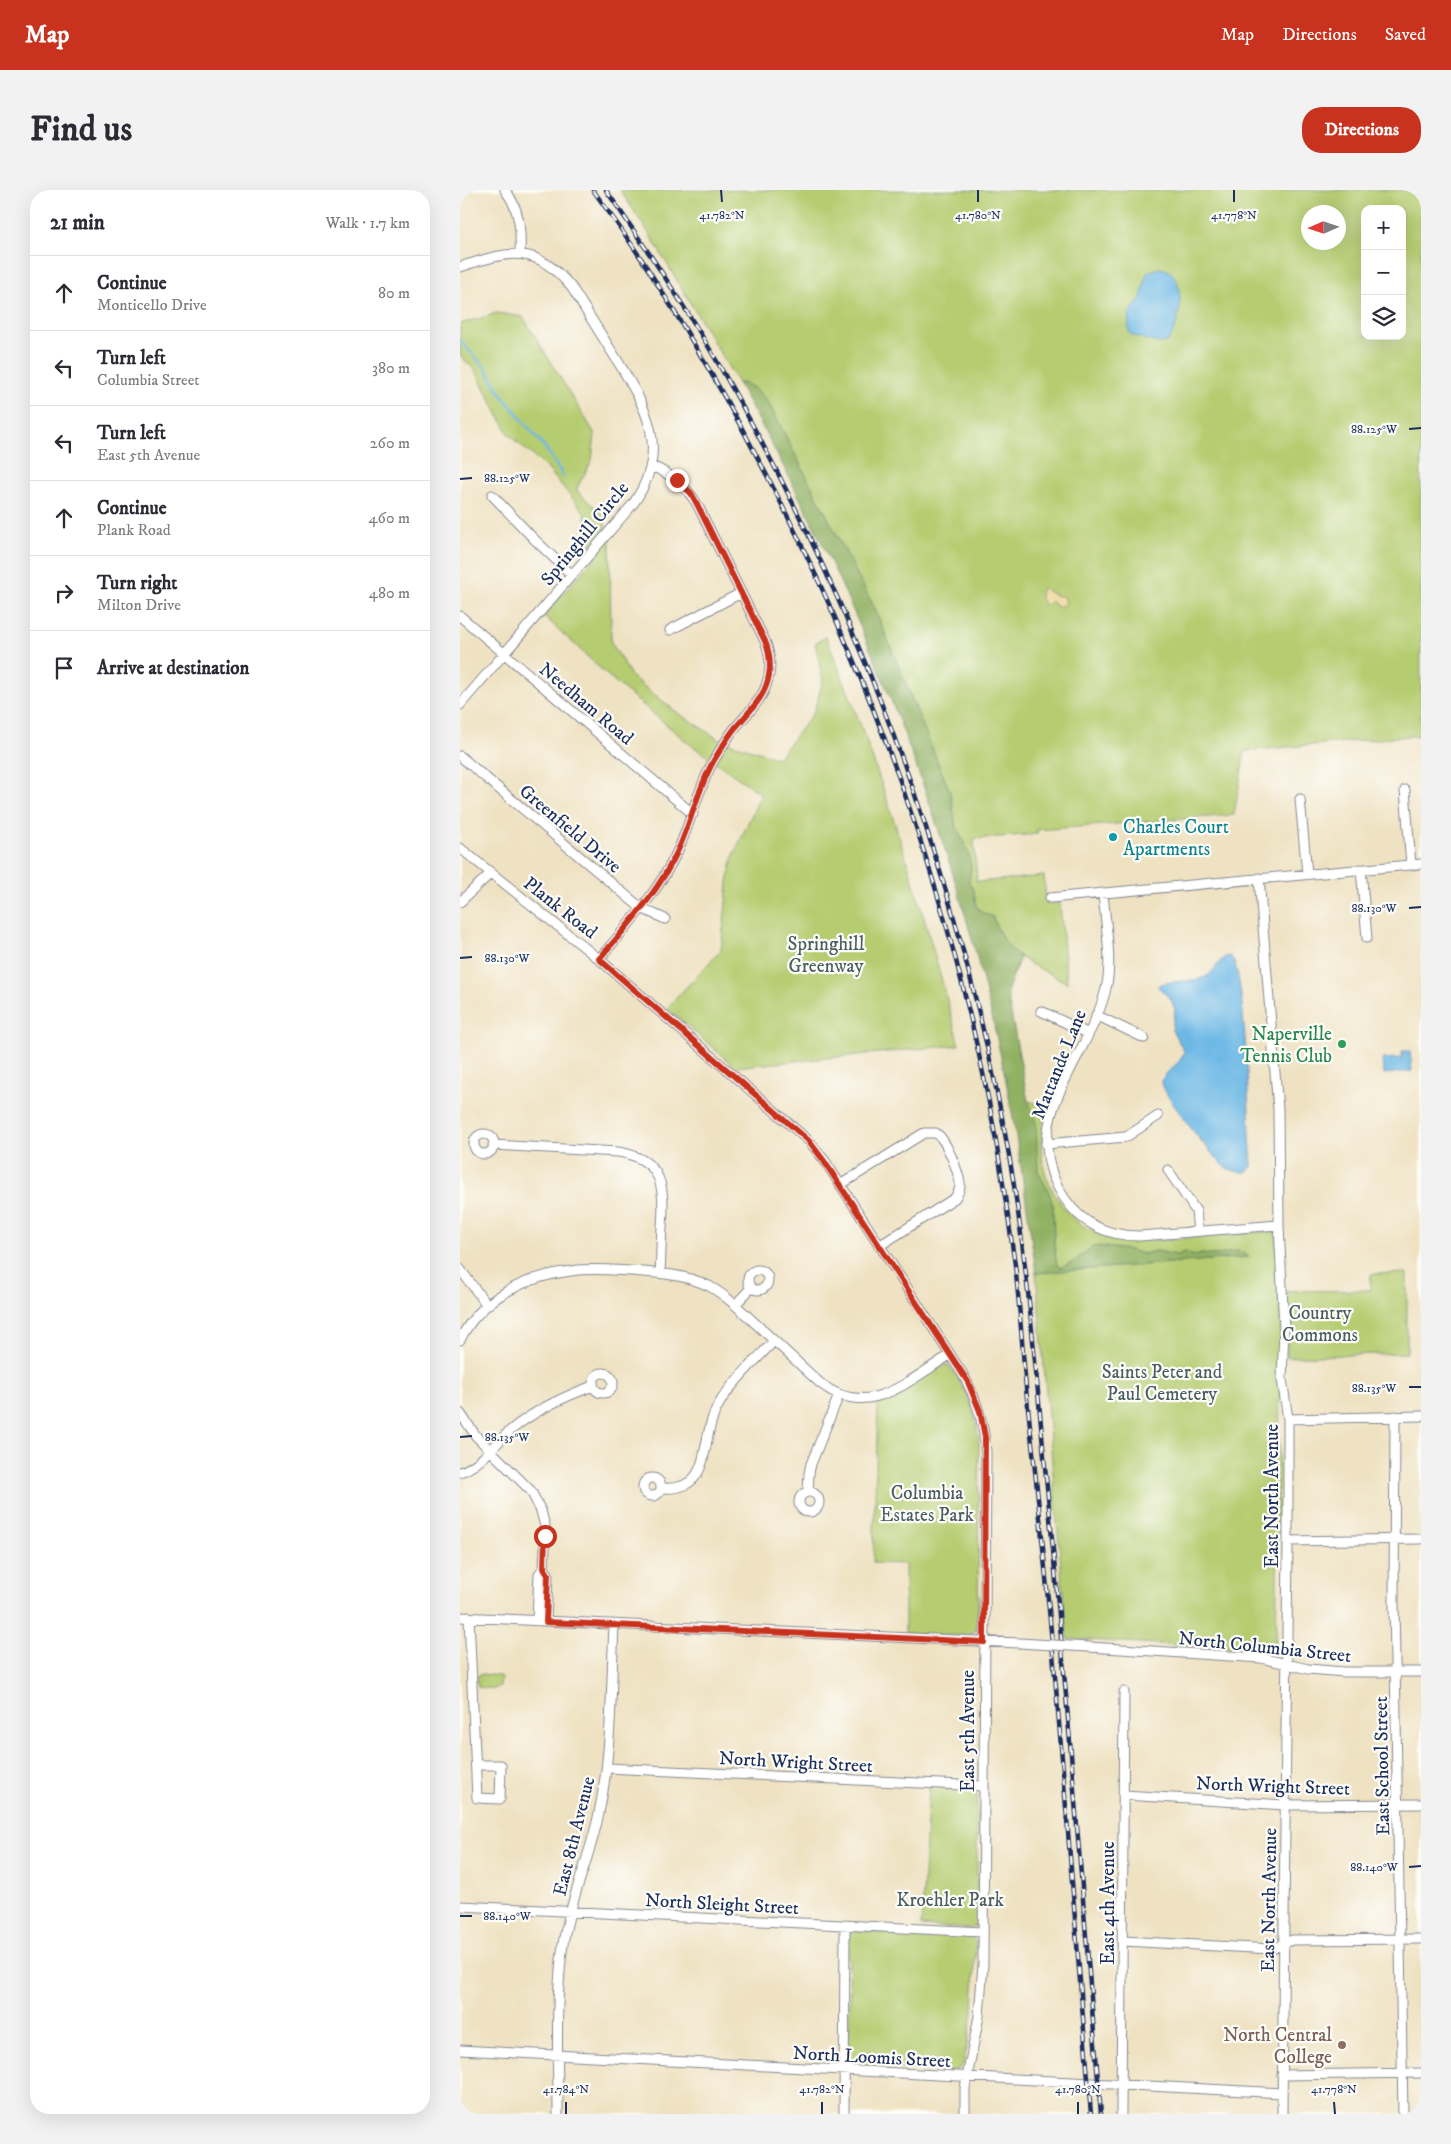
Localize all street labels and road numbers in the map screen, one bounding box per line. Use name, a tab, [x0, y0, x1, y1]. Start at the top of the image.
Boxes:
street label: Springhill Circle	[536, 477, 634, 591]
street label: Needham Road	[534, 658, 638, 751]
street label: Greenfield Drive	[514, 780, 626, 879]
street label: Plank Road	[519, 872, 602, 944]
street label: Mattande Lane	[1027, 1006, 1092, 1123]
street label: East North Avenue	[1261, 1424, 1284, 1568]
street label: North Columbia Street	[1177, 1627, 1352, 1668]
street label: East 5th Avenue	[957, 1670, 980, 1792]
street label: East School Street	[1370, 1696, 1395, 1836]
street label: North Wright Street	[718, 1747, 873, 1778]
street label: North Wright Street	[1196, 1772, 1350, 1801]
street label: East 8th Avenue	[548, 1774, 600, 1899]
street label: East North Avenue	[1257, 1828, 1282, 1972]
street label: East 4th Avenue	[1097, 1841, 1120, 1965]
street label: North Sleight Street	[644, 1889, 799, 1920]
street label: North Loomis Street	[792, 2042, 952, 2073]

